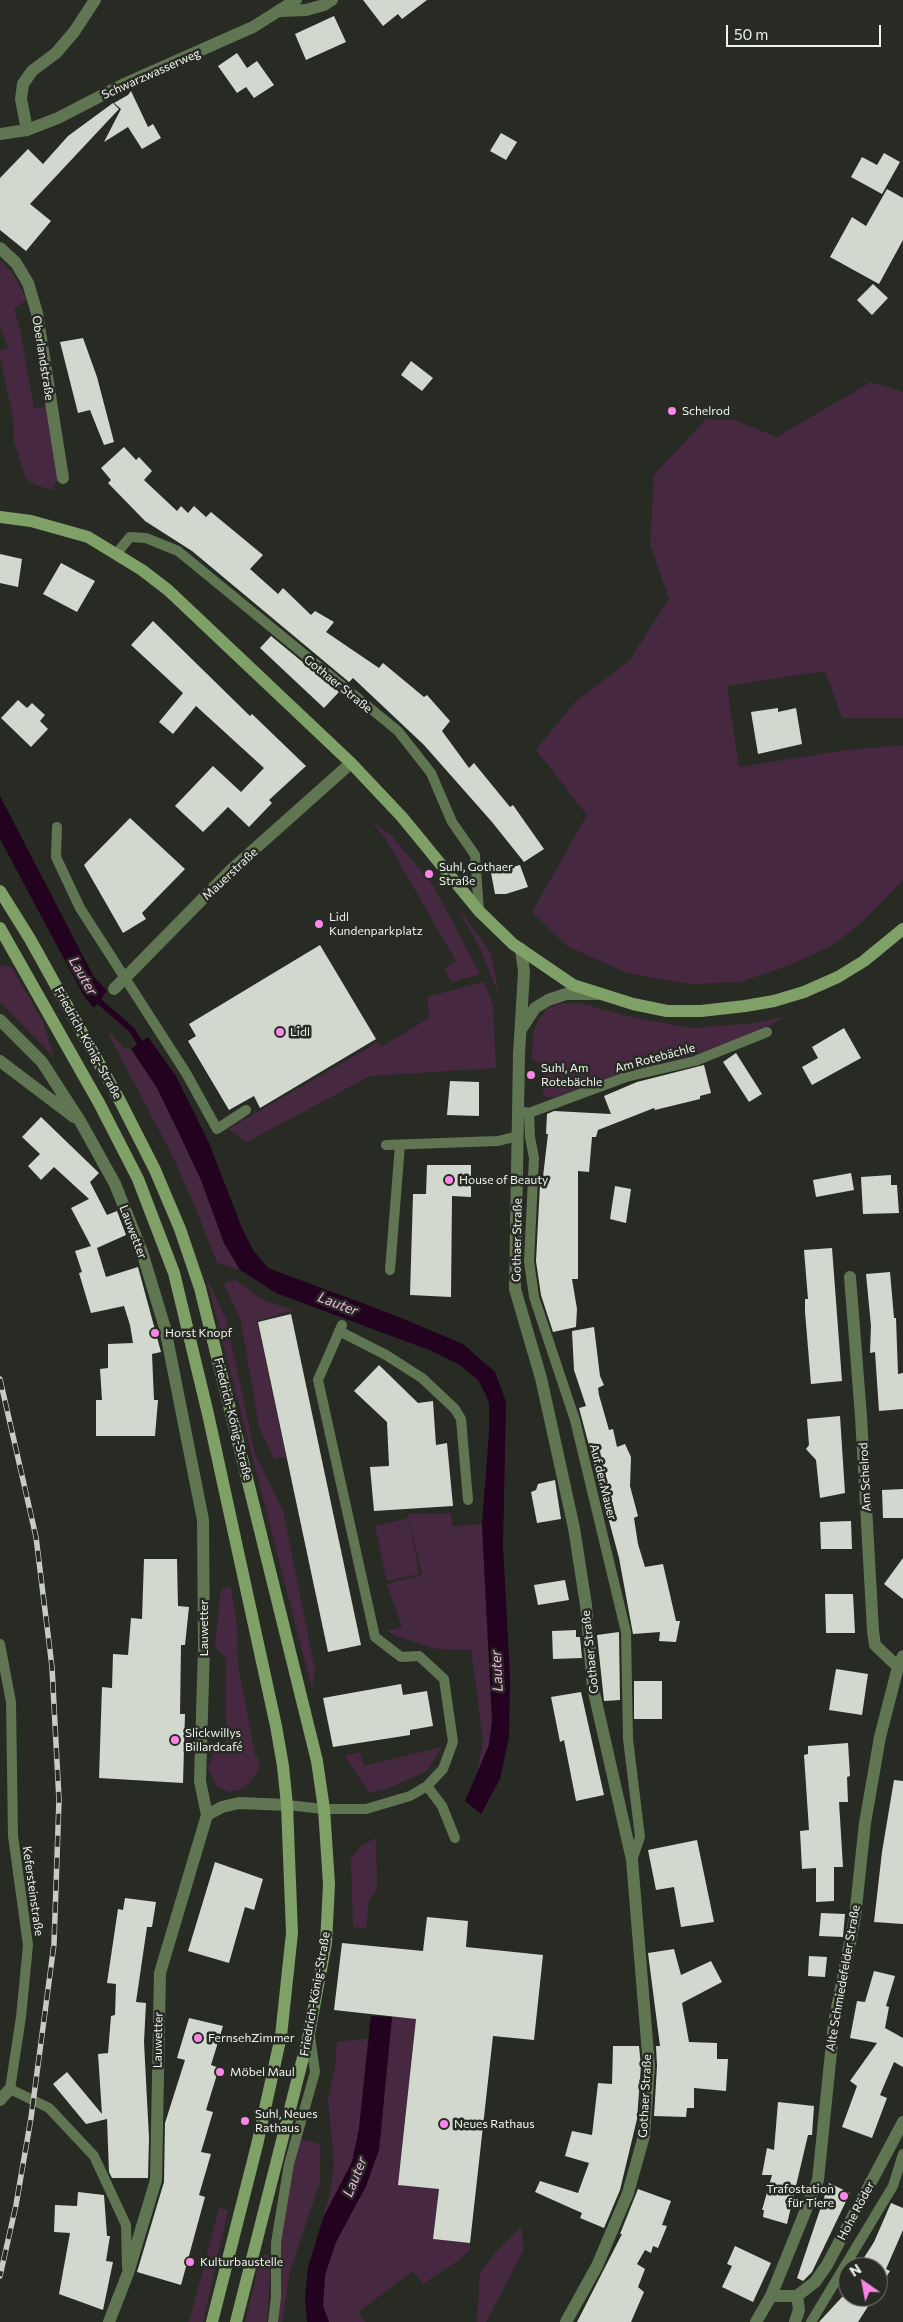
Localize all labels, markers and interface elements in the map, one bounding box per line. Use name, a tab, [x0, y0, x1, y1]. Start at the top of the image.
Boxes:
scale bar	[728, 15, 883, 47]
text: 50 m	[734, 25, 768, 43]
street label: Schwarzwasserweg	[100, 46, 202, 102]
street label: Oberlandstraße	[29, 314, 57, 402]
place label: Schelrod	[682, 404, 730, 418]
marker: Schelrod	[666, 405, 678, 417]
street label: Gothaer Straße	[301, 652, 375, 716]
street label: Mauerstraße	[199, 845, 261, 903]
place label: Suhl, Gothaer Straße	[439, 860, 513, 888]
marker: Suhl, Gothaer Straße	[423, 868, 435, 880]
place label: Lidl Kundenparkplatz	[329, 910, 423, 938]
marker: Lidl Kundenparkplatz	[313, 918, 325, 930]
water label: Lauter	[65, 954, 101, 998]
street label: Friedrich-König-Straße	[51, 984, 125, 1102]
place label: Lidl	[290, 1025, 310, 1039]
marker: Lidl	[274, 1026, 286, 1038]
street label: Am Rotebächle	[613, 1040, 697, 1076]
place label: Suhl, Am Rotebächle	[541, 1061, 602, 1089]
marker: Suhl, Am Rotebächle	[525, 1069, 537, 1081]
place label: House of Beauty	[459, 1173, 548, 1187]
marker: House of Beauty	[443, 1174, 455, 1186]
street label: Gothaer Straße	[509, 1198, 525, 1282]
street label: Lauwetter	[116, 1203, 150, 1261]
water label: Lauter	[315, 1289, 361, 1319]
place label: Horst Knopf	[165, 1326, 232, 1340]
marker: Horst Knopf	[149, 1327, 161, 1339]
street label: Friedrich-König-Straße	[211, 1356, 255, 1482]
street label: Am Schelrod	[856, 1442, 874, 1512]
street label: Auf der Mauer	[587, 1443, 619, 1521]
street label: Lauwetter	[197, 1600, 211, 1656]
street label: Gothaer Straße	[578, 1610, 602, 1694]
water label: Lauter	[488, 1650, 506, 1692]
place label: Slickwillys Billardcafé	[185, 1726, 243, 1754]
marker: Slickwillys Billardcafé	[169, 1734, 181, 1746]
street label: Kefersteinstraße	[20, 1845, 46, 1937]
street label: Alte Schmiedefelder Straße	[823, 1904, 863, 2052]
street label: Friedrich-König-Straße	[297, 1931, 333, 2057]
street label: Lauwetter	[150, 2012, 166, 2068]
place label: FernsehZimmer	[208, 2031, 294, 2045]
marker: FernsehZimmer	[192, 2032, 204, 2044]
street label: Gothaer Straße	[636, 2054, 654, 2138]
place label: Möbel Maul	[230, 2065, 295, 2079]
marker: Möbel Maul	[214, 2066, 226, 2078]
place label: Suhl, Neues Rathaus	[255, 2107, 318, 2135]
marker: Suhl, Neues Rathaus	[239, 2115, 251, 2127]
place label: Neues Rathaus	[454, 2117, 535, 2131]
marker: Neues Rathaus	[438, 2118, 450, 2130]
water label: Lauter	[339, 2154, 371, 2200]
street label: Hohe Röder	[834, 2179, 878, 2243]
place label: Trafostation für Tiere	[766, 2182, 834, 2210]
marker: Trafostation für Tiere	[838, 2190, 850, 2202]
place label: Kulturbaustelle	[200, 2255, 283, 2269]
marker: Kulturbaustelle	[184, 2256, 196, 2268]
north arrow	[838, 2257, 888, 2307]
text: N	[846, 2260, 864, 2280]

